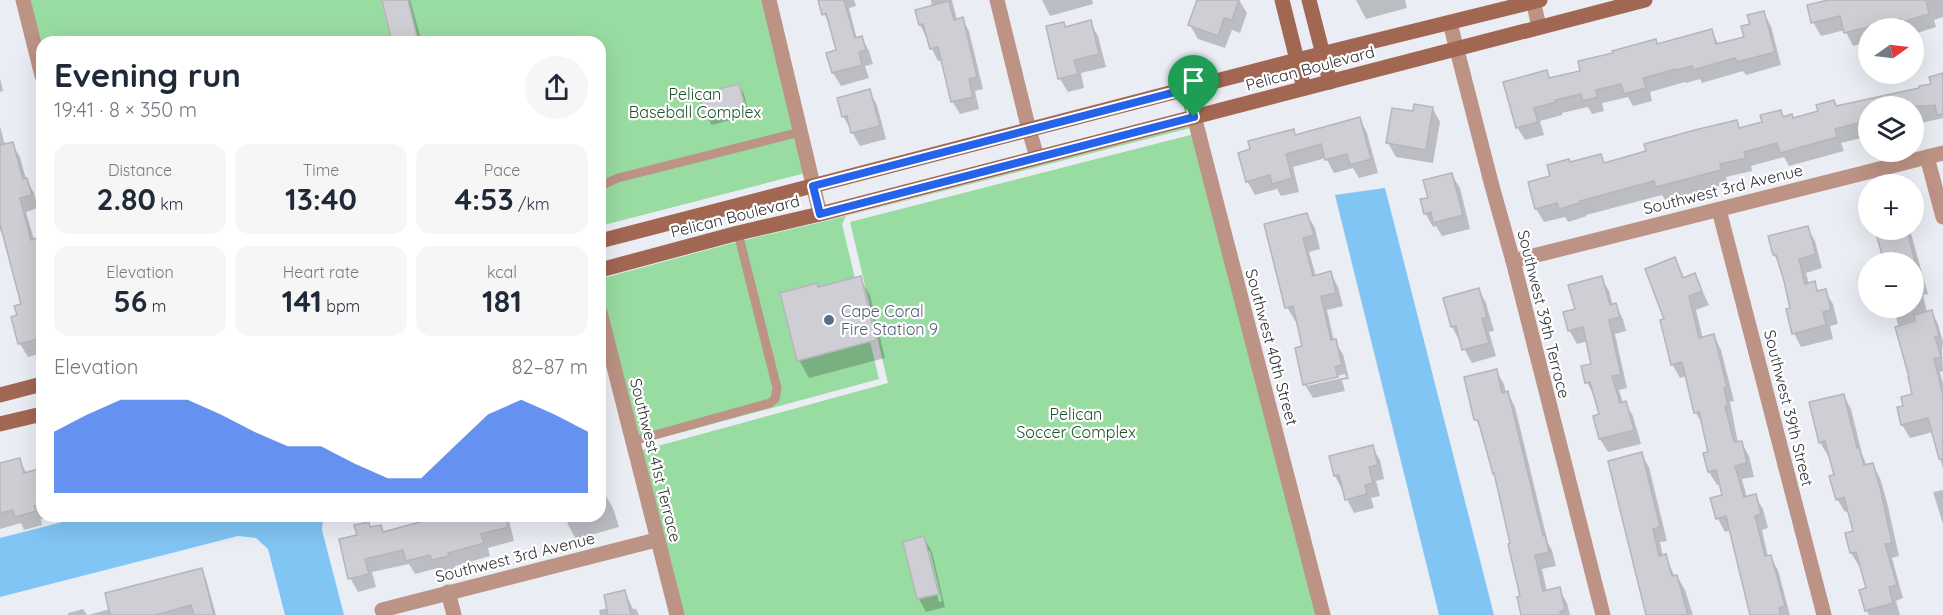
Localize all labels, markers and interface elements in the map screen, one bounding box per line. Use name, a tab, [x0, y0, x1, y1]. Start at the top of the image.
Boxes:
north arrow	[1858, 18, 1924, 84]
map controls	[1858, 18, 1924, 318]
street label: Pelican Boulevard	[1243, 41, 1377, 95]
text: Evening run	[54, 54, 241, 95]
pin	[1168, 55, 1219, 117]
button: share	[525, 56, 588, 119]
icon: arrive	[1177, 64, 1210, 97]
park label: Pelican Baseball Complex	[629, 84, 761, 122]
button: layers	[1858, 96, 1924, 162]
text: 19:41 · 8 × 350 m	[54, 97, 197, 122]
text: Distance	[108, 160, 172, 180]
text: Time	[303, 160, 339, 180]
text: Pace	[484, 160, 520, 180]
street label: Southwest 3rd Avenue	[1641, 160, 1805, 218]
button: +	[1858, 174, 1924, 240]
text: 2.80	[97, 180, 156, 218]
text: 13:40	[285, 180, 357, 218]
text: 4:53	[454, 180, 514, 218]
street label: Pelican Boulevard	[668, 190, 802, 242]
text: km	[156, 194, 183, 214]
text: /km	[514, 194, 550, 214]
street label: Southwest 39th Terrace	[1513, 228, 1575, 400]
button: −	[1858, 252, 1924, 318]
text: Elevation	[106, 262, 174, 282]
text: Heart rate	[283, 262, 359, 282]
text: kcal	[487, 262, 517, 282]
street label: Southwest 40th Street	[1241, 267, 1303, 427]
text: 56	[114, 282, 147, 320]
text: 141	[282, 282, 322, 320]
text: 181	[482, 282, 522, 320]
text: m	[147, 296, 166, 316]
text: bpm	[322, 296, 360, 316]
place label: Cape Coral Fire Station 9	[841, 301, 938, 339]
marker: Cape Coral Fire Station 9	[822, 313, 836, 327]
street label: Southwest 39th Street	[1760, 328, 1818, 488]
text: Elevation	[54, 354, 138, 379]
text: 82–87 m	[512, 354, 588, 379]
street label: Southwest 41st Terrace	[626, 376, 686, 544]
park label: Pelican Soccer Complex	[1016, 404, 1136, 442]
street label: Southwest 3rd Avenue	[433, 528, 597, 586]

